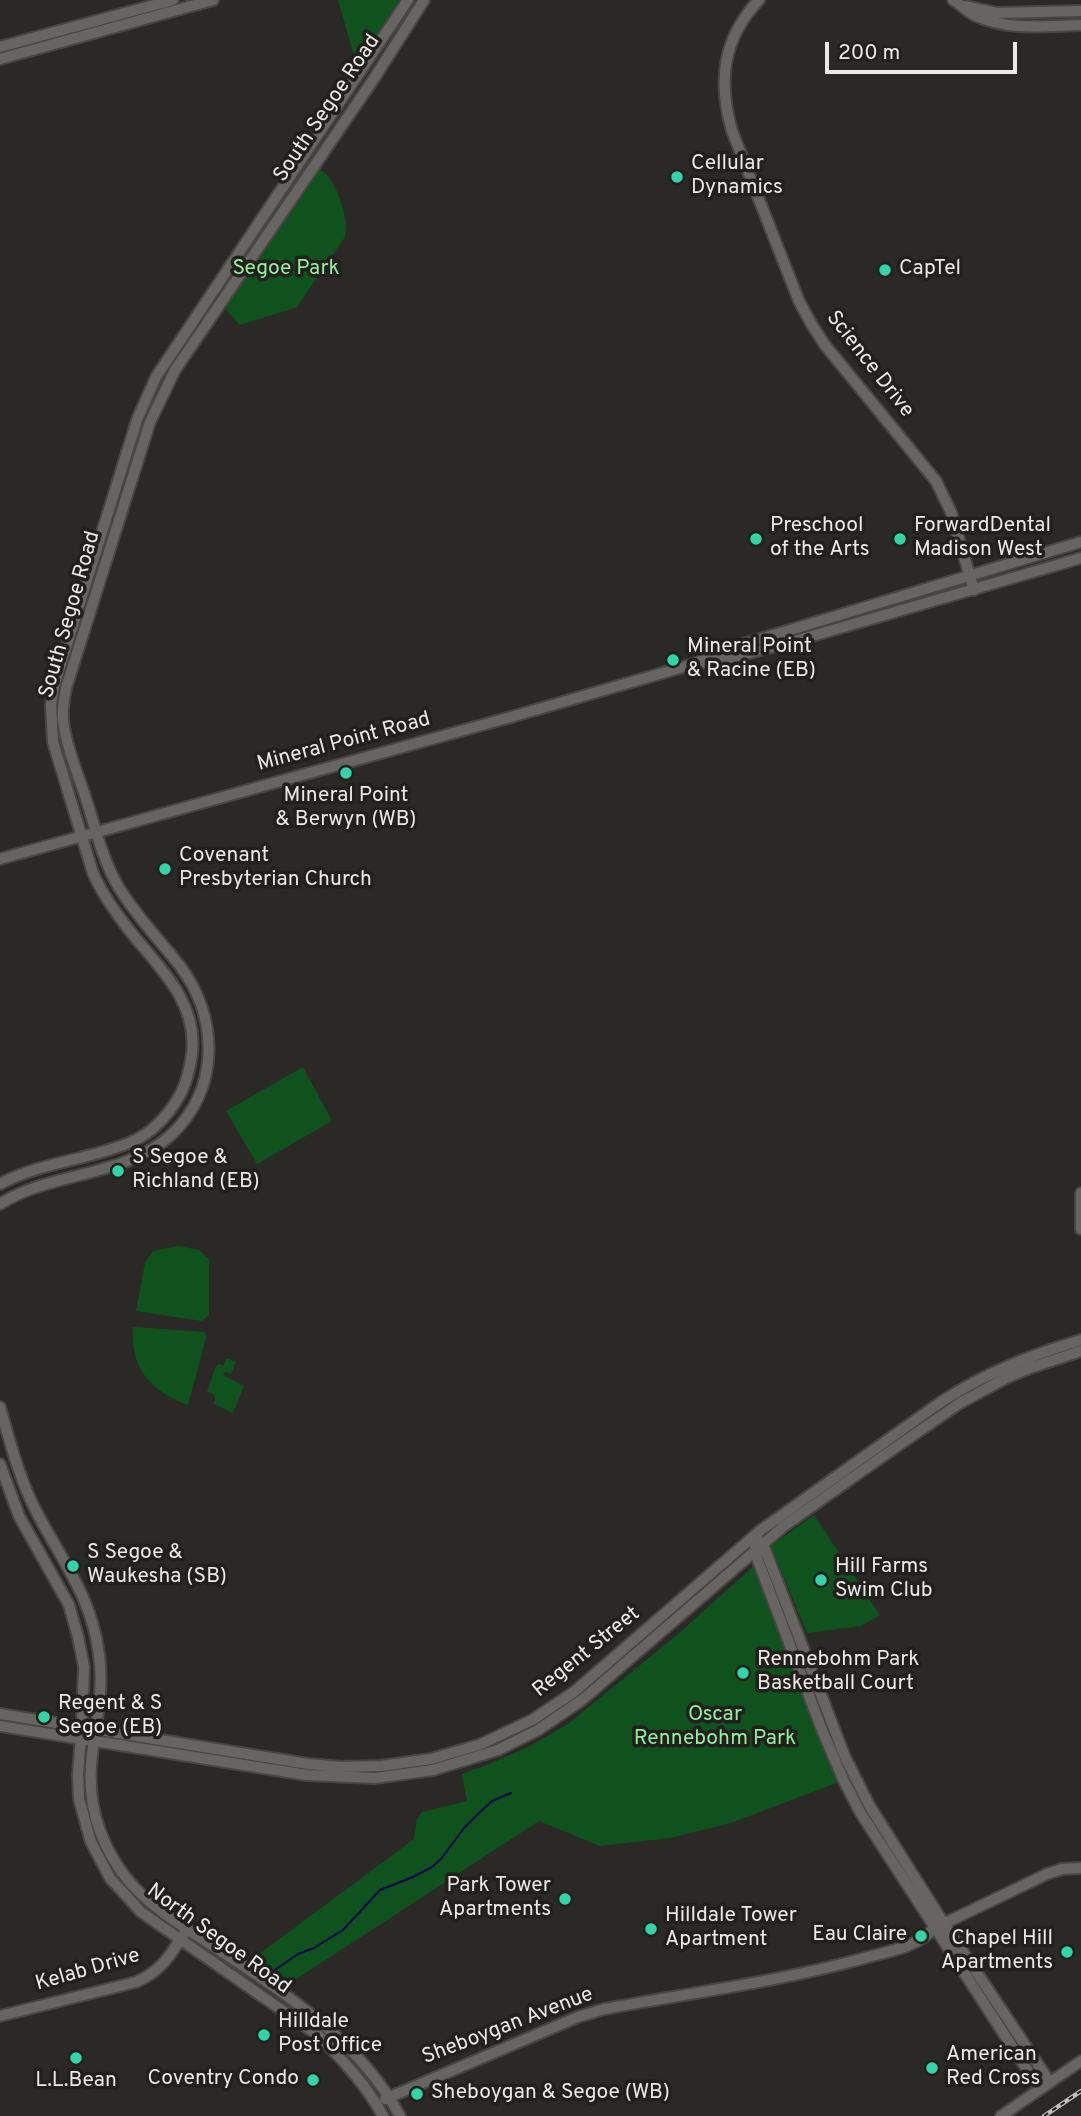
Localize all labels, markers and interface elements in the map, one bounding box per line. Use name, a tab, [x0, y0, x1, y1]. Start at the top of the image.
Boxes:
scale bar	[829, 28, 1021, 72]
street label: South Segoe Road	[269, 30, 387, 188]
text: 200 m	[838, 40, 900, 67]
place label: Cellular Dynamics	[691, 152, 783, 202]
marker: Cellular Dynamics	[669, 169, 685, 185]
park label: Segoe Park	[232, 257, 340, 283]
place label: CapTel	[899, 257, 961, 283]
marker: CapTel	[877, 262, 893, 278]
street label: Science Drive	[820, 307, 918, 423]
place label: Preschool of the Arts	[770, 514, 870, 564]
place label: ForwardDental Madison West	[914, 514, 1051, 564]
street label: South Segoe Road	[35, 529, 107, 701]
marker: Preschool of the Arts	[748, 531, 764, 547]
marker: ForwardDental Madison West	[892, 531, 908, 547]
place label: Mineral Point & Racine (EB)	[687, 635, 816, 685]
marker: Mineral Point & Racine (EB)	[665, 652, 681, 668]
street label: Mineral Point Road	[255, 708, 433, 778]
marker: Mineral Point & Berwyn (WB)	[338, 765, 354, 781]
place label: Mineral Point & Berwyn (WB)	[276, 784, 416, 834]
place label: Covenant Presbyterian Church	[179, 844, 372, 894]
marker: Covenant Presbyterian Church	[157, 861, 173, 877]
place label: S Segoe & Richland (EB)	[132, 1146, 260, 1196]
marker: S Segoe & Richland (EB)	[110, 1163, 126, 1179]
place label: S Segoe & Waukesha (SB)	[87, 1541, 227, 1591]
place label: Hill Farms Swim Club	[835, 1555, 933, 1605]
marker: S Segoe & Waukesha (SB)	[65, 1558, 81, 1574]
marker: Hill Farms Swim Club	[813, 1572, 829, 1588]
street label: Regent Street	[528, 1602, 646, 1704]
place label: Rennebohm Park Basketball Court	[757, 1648, 919, 1698]
marker: Rennebohm Park Basketball Court	[735, 1665, 751, 1681]
place label: Regent & S Segoe (EB)	[58, 1692, 162, 1742]
park label: Oscar Rennebohm Park	[634, 1703, 796, 1753]
marker: Regent & S Segoe (EB)	[36, 1709, 52, 1725]
place label: Park Tower Apartments	[439, 1874, 551, 1924]
street label: North Segoe Road	[141, 1879, 295, 2001]
marker: Park Tower Apartments	[557, 1891, 573, 1907]
place label: Hilldale Tower Apartment	[665, 1904, 797, 1954]
marker: Hilldale Tower Apartment	[643, 1921, 659, 1937]
place label: Eau Claire	[812, 1923, 907, 1949]
place label: Chapel Hill Apartments	[941, 1927, 1053, 1977]
marker: Eau Claire	[913, 1928, 929, 1944]
street label: Kelab Drive	[33, 1944, 143, 1998]
marker: Chapel Hill Apartments	[1059, 1944, 1075, 1960]
street label: Sheboygan Avenue	[419, 1983, 597, 2071]
place label: Hilldale Post Office	[278, 2010, 382, 2060]
marker: Hilldale Post Office	[256, 2027, 272, 2043]
place label: American Red Cross	[946, 2043, 1040, 2093]
marker: L.L.Bean	[68, 2050, 84, 2066]
marker: American Red Cross	[924, 2060, 940, 2076]
place label: Coventry Condo	[148, 2067, 299, 2093]
place label: L.L.Bean	[35, 2069, 117, 2095]
marker: Coventry Condo	[305, 2072, 321, 2088]
place label: Sheboygan & Segoe (WB)	[431, 2081, 670, 2107]
marker: Sheboygan & Segoe (WB)	[409, 2086, 425, 2102]

